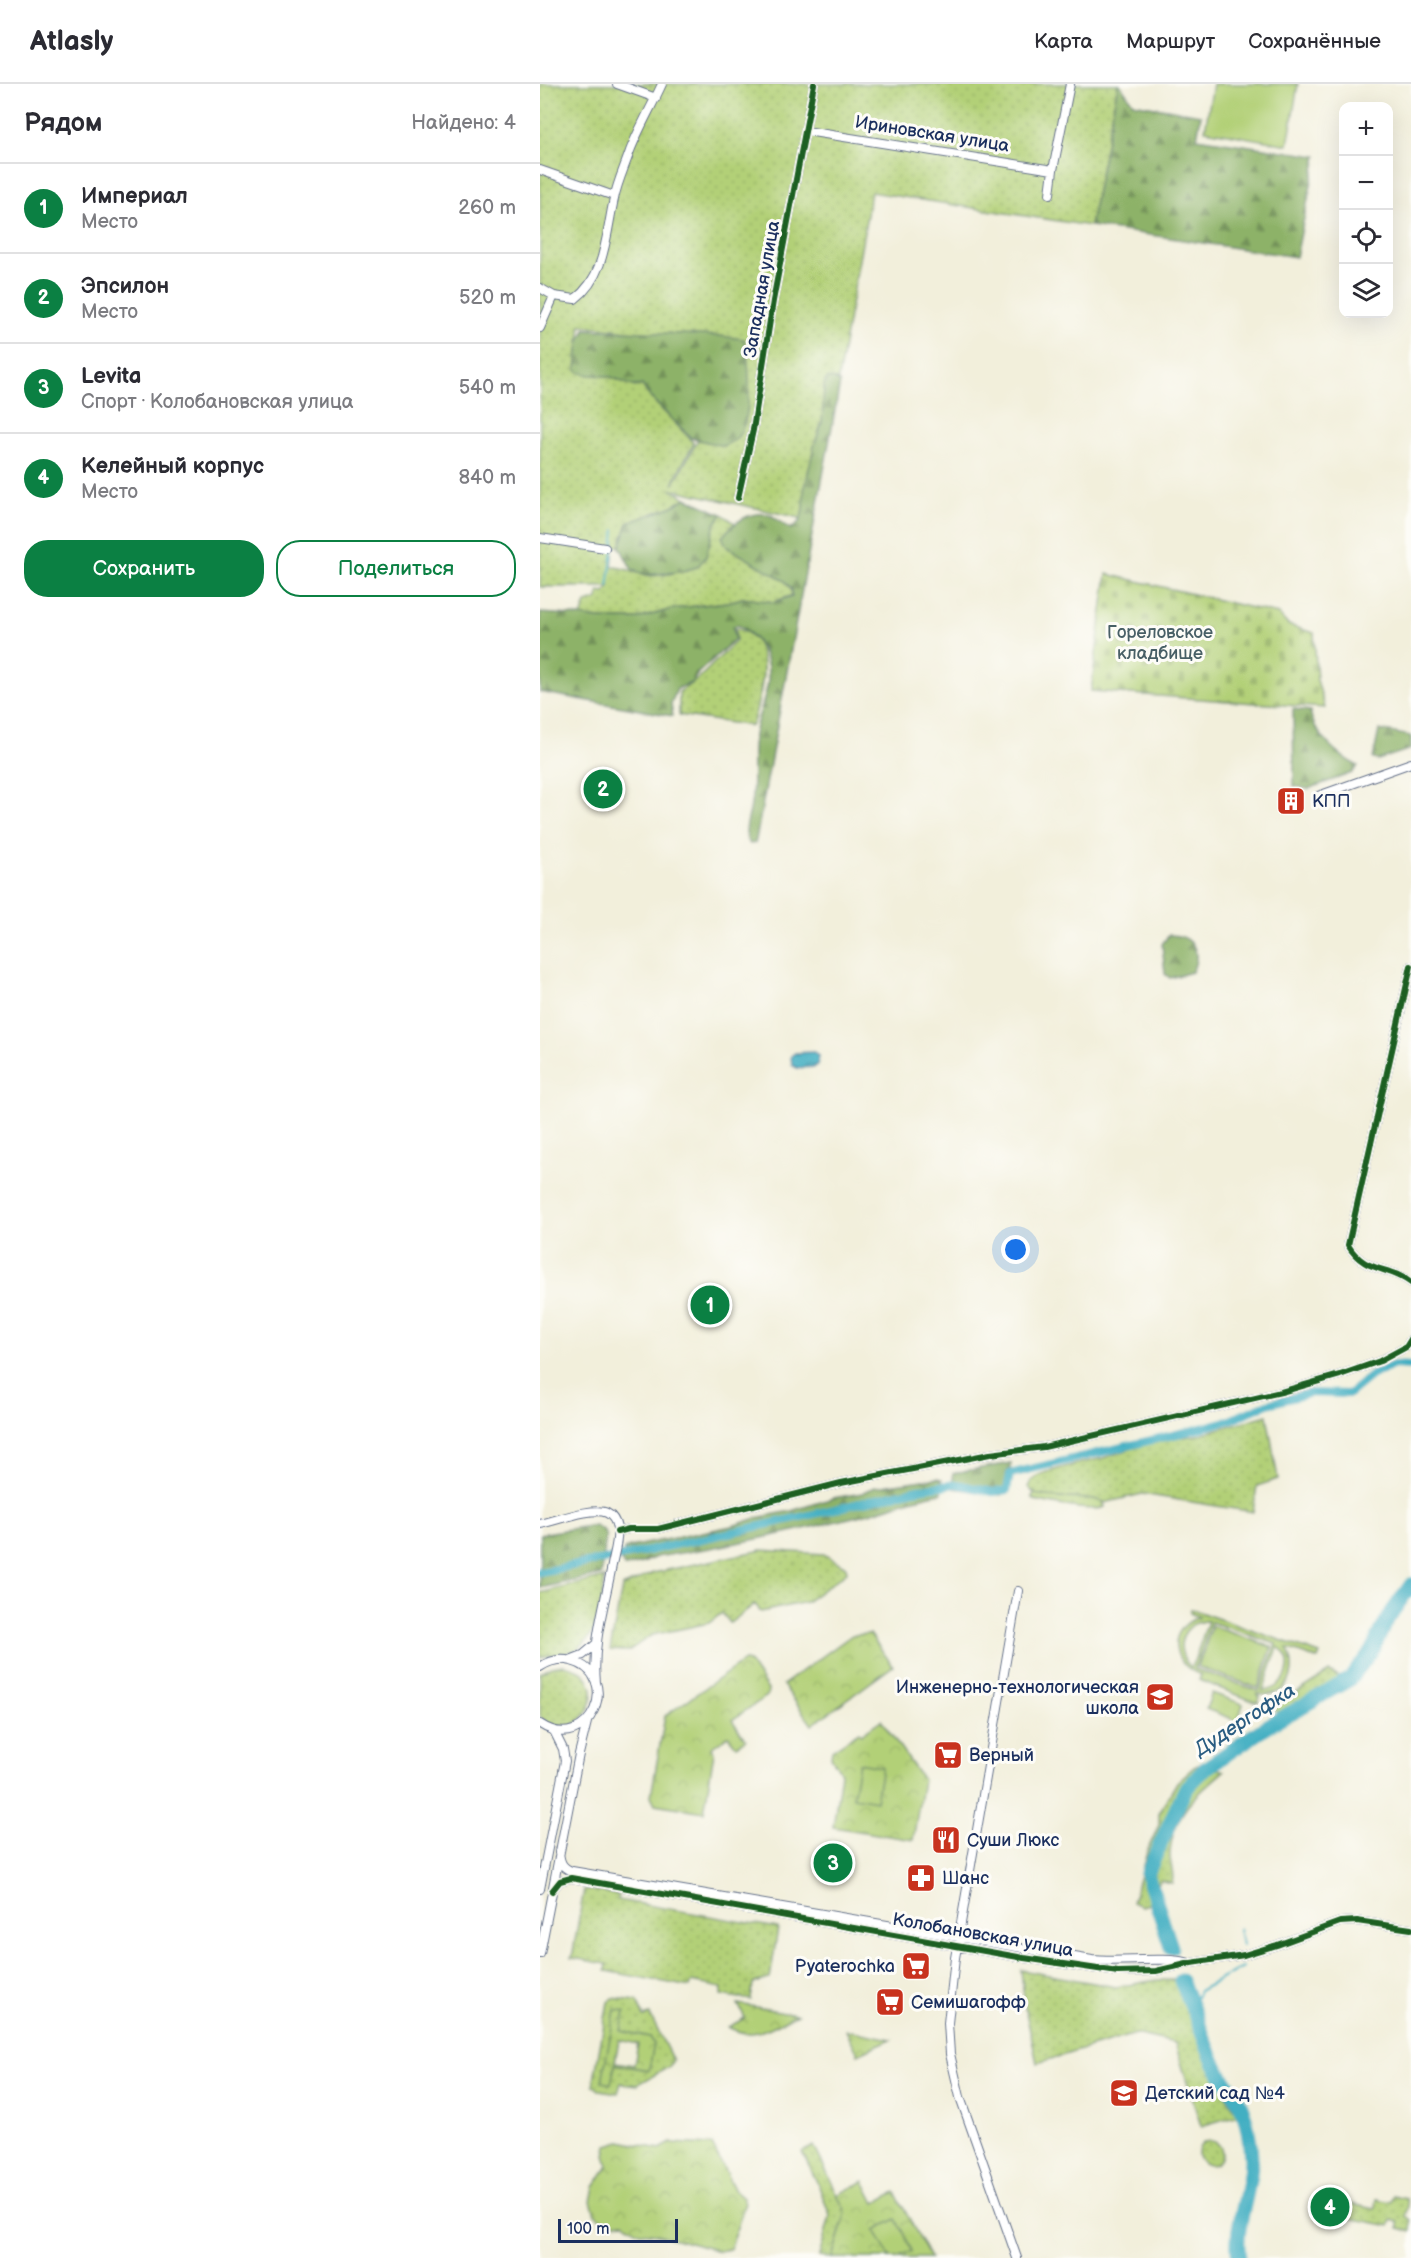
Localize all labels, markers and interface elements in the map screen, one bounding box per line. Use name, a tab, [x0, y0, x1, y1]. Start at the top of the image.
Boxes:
text: Atlasly	[30, 25, 113, 58]
text: Карта	[1034, 29, 1093, 54]
text: Маршрут	[1126, 29, 1215, 54]
text: Сохранённые	[1248, 29, 1381, 54]
map controls	[1339, 102, 1393, 318]
button: +	[1339, 102, 1393, 156]
text: Рядом	[24, 108, 102, 139]
text: Найдено: 4	[411, 111, 516, 135]
street label: Ириновская улица	[853, 111, 1011, 157]
button: −	[1339, 156, 1393, 210]
text: Империал	[81, 183, 188, 210]
text: 1	[39, 196, 48, 220]
text: 260 m	[458, 196, 516, 220]
text: Место	[81, 210, 138, 234]
button: locate	[1339, 210, 1393, 264]
street label: Западная улица	[740, 219, 784, 359]
button: layers	[1339, 264, 1393, 318]
text: Эпсилон	[81, 273, 169, 300]
text: 2	[38, 286, 49, 310]
text: 520 m	[459, 286, 516, 310]
text: Место	[81, 300, 138, 324]
text: Levita	[81, 363, 141, 390]
text: 3	[38, 376, 49, 400]
text: 540 m	[459, 376, 516, 400]
text: Спорт · Колобановская улица	[81, 390, 354, 414]
text: Келейный корпус	[81, 453, 264, 480]
text: 4	[38, 466, 49, 490]
text: 840 m	[458, 466, 516, 490]
text: Место	[81, 480, 138, 504]
button: Сохранить	[24, 540, 264, 597]
button: Поделиться	[276, 540, 516, 597]
park label: Гореловское кладбище	[1107, 622, 1213, 664]
pin: 2	[584, 766, 622, 812]
building icon: КПП	[1275, 785, 1307, 817]
place label: КПП	[1312, 791, 1351, 812]
your location	[1001, 1235, 1030, 1264]
pin: 1	[690, 1282, 730, 1328]
place label: Инженерно-технологическая школа	[896, 1677, 1139, 1719]
water label: Дудергофка	[1188, 1678, 1300, 1763]
school or university icon: Инженерно-технологическая школа	[1144, 1681, 1176, 1713]
supermarket icon: Верный	[932, 1739, 964, 1771]
place label: Верный	[969, 1745, 1034, 1766]
restaurant icon: Суши Люкс	[930, 1824, 962, 1856]
place label: Суши Люкс	[967, 1830, 1059, 1851]
pin: 3	[814, 1840, 852, 1886]
pharmacy icon: Шанс	[905, 1862, 937, 1894]
place label: Шанс	[942, 1868, 989, 1889]
street label: Колобановская улица	[891, 1909, 1075, 1961]
supermarket icon: Pyaterochka	[900, 1950, 932, 1982]
place label: Pyaterochka	[795, 1956, 895, 1977]
supermarket icon: Семишагофф	[874, 1986, 906, 2018]
place label: Семишагофф	[911, 1992, 1026, 2013]
school or university icon: Детский сад №4	[1108, 2077, 1140, 2109]
place label: Детский сад №4	[1145, 2083, 1285, 2104]
pin: 4	[1310, 2184, 1350, 2230]
scale bar	[558, 2216, 678, 2244]
text: 100 m	[567, 2220, 610, 2239]

